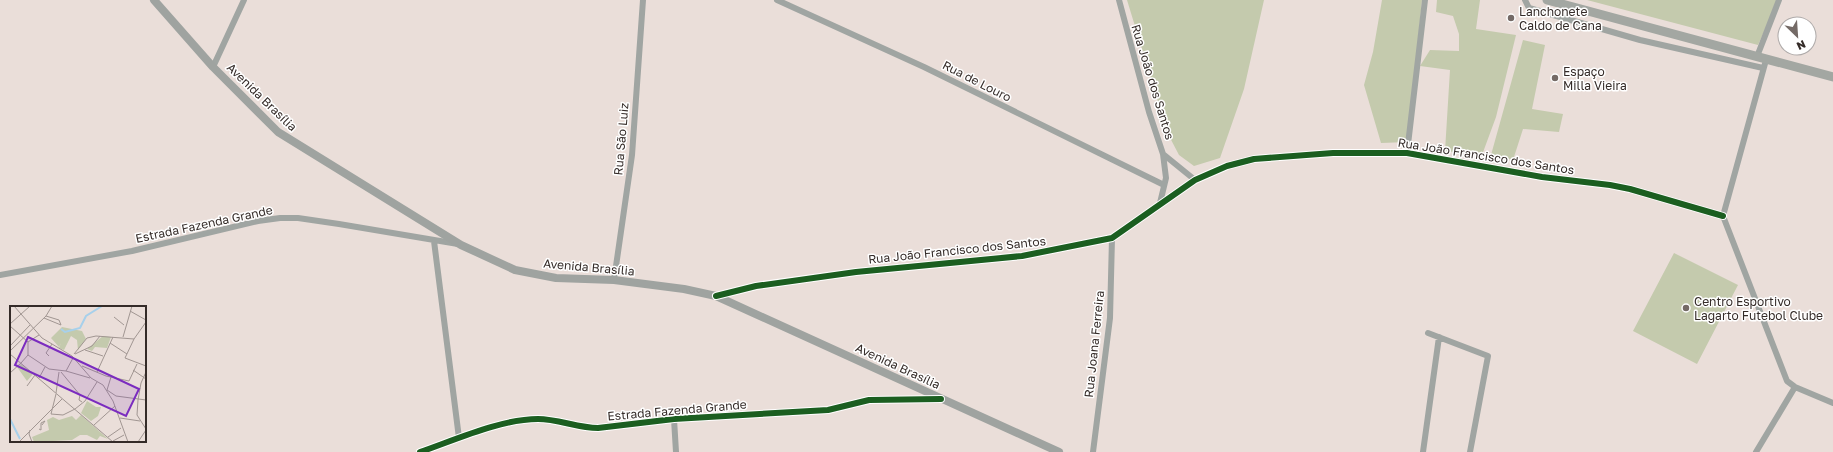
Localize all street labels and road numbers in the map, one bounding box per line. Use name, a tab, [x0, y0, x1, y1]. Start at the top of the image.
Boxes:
street label: Rua João dos Santos	[1128, 23, 1178, 141]
street label: Rua de Louro	[940, 57, 1014, 105]
street label: Avenida Brasília	[224, 60, 300, 134]
street label: Rua São Luiz	[610, 102, 632, 176]
street label: Rua João Francisco dos Santos	[1397, 135, 1575, 177]
street label: Estrada Fazenda Grande	[134, 202, 274, 246]
street label: Rua João Francisco dos Santos	[867, 233, 1047, 267]
street label: Avenida Brasília	[543, 256, 635, 278]
street label: Rua Joana Ferreira	[1081, 290, 1107, 398]
street label: Avenida Brasília	[853, 340, 943, 392]
street label: Estrada Fazenda Grande	[607, 396, 747, 424]

